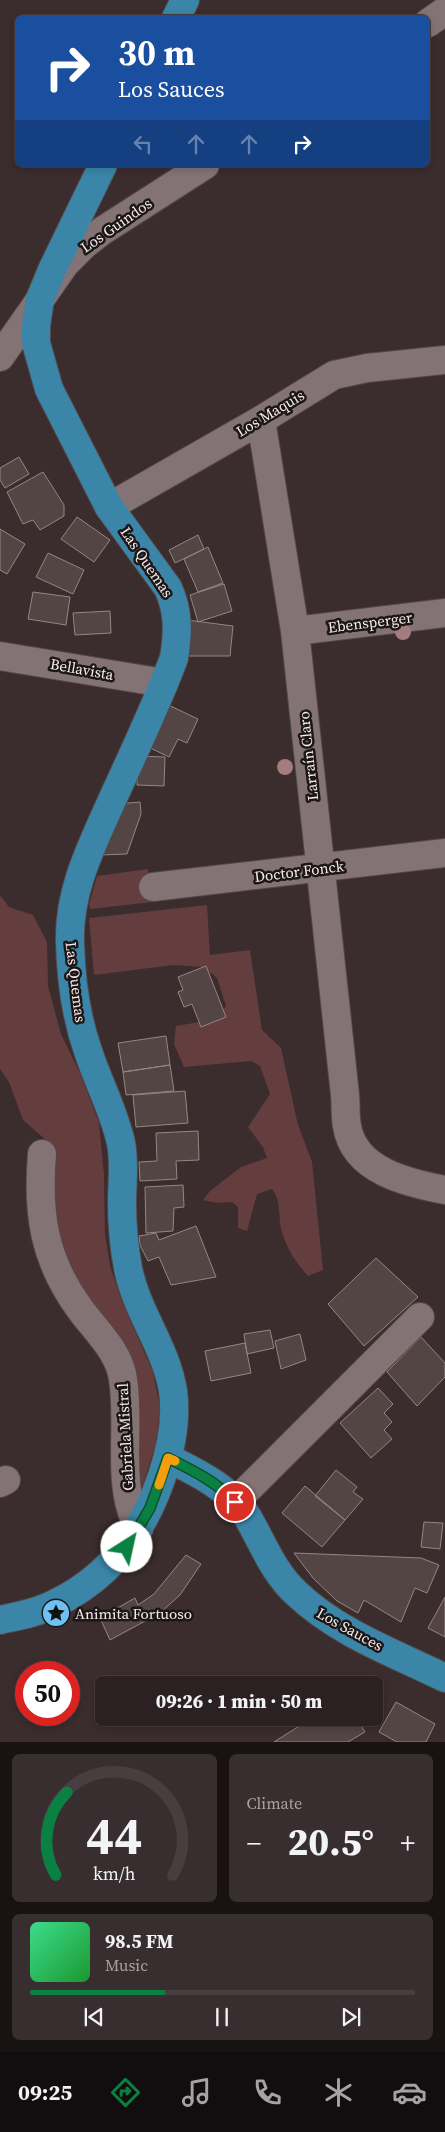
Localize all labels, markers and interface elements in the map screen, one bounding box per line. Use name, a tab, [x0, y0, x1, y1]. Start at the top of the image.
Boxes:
text: 30 m	[118, 29, 195, 77]
icon: right	[35, 35, 100, 100]
text: Los Sauces	[118, 74, 224, 104]
icon: left	[129, 130, 157, 158]
icon: ahead	[182, 130, 210, 158]
icon: ahead	[235, 130, 263, 158]
icon: right	[288, 130, 316, 158]
street label: Los Guindos	[76, 193, 156, 257]
street label: Los Maquis	[232, 384, 308, 442]
street label: Las Quemas	[116, 523, 178, 601]
street label: Ebensperger	[327, 606, 414, 638]
street label: Bellavista	[49, 653, 116, 685]
street label: Larraín Claro	[293, 710, 323, 802]
street label: Doctor Fonck	[253, 855, 346, 887]
street label: Las Quemas	[61, 940, 91, 1024]
street label: Gabriela Mistral	[112, 1382, 138, 1491]
pin	[214, 1481, 256, 1523]
icon: arrive	[221, 1488, 249, 1516]
position arrow	[100, 1520, 152, 1572]
place icon: Animita Fortuoso	[41, 1598, 71, 1628]
street label: Los Sauces	[313, 1602, 387, 1656]
place label: Animita Fortuoso	[75, 1603, 192, 1624]
speed limit sign: 50	[15, 1661, 80, 1726]
text: 09:26 · 1 min · 50 m	[156, 1688, 322, 1714]
text: Climate	[247, 1792, 302, 1814]
text: 44	[86, 1800, 142, 1871]
text: 20.5°	[287, 1816, 374, 1868]
text: −	[247, 1824, 261, 1862]
text: +	[400, 1824, 415, 1862]
text: km/h	[93, 1861, 136, 1886]
text: 98.5 FM	[105, 1928, 174, 1954]
text: Music	[105, 1954, 148, 1976]
icon: previous	[80, 2003, 108, 2031]
icon: pause	[208, 2003, 236, 2031]
icon: next	[337, 2003, 365, 2031]
icon: directions	[108, 2075, 143, 2110]
icon: music	[179, 2075, 214, 2110]
icon: phone	[250, 2075, 285, 2110]
icon: climate	[321, 2075, 356, 2110]
icon: car	[392, 2075, 427, 2110]
text: 09:25	[18, 2077, 72, 2107]

